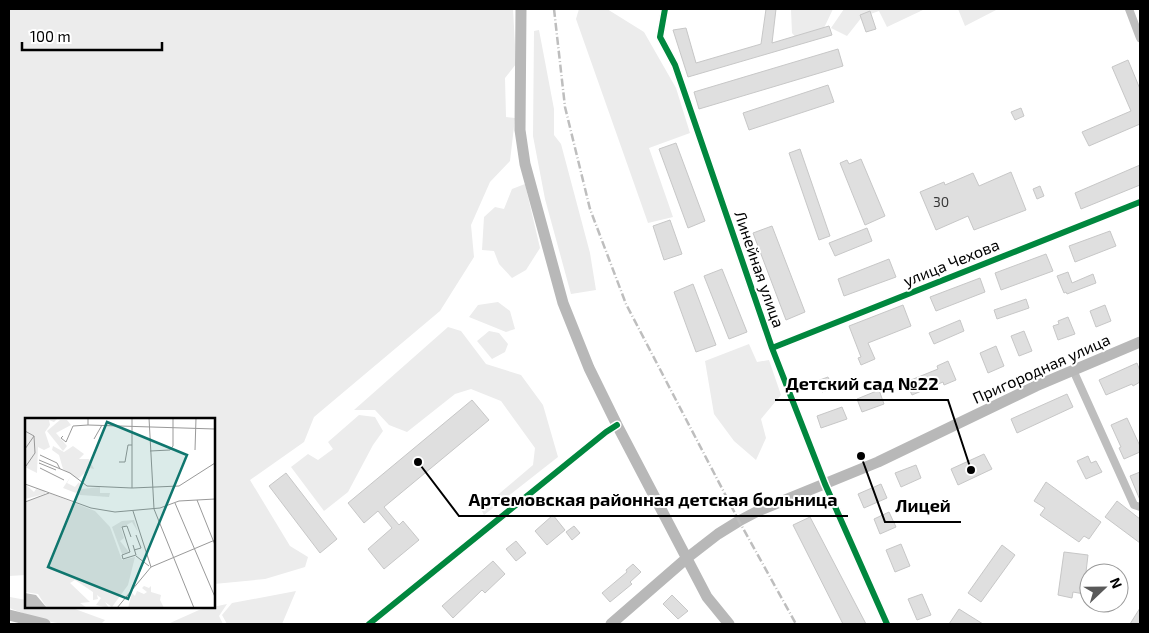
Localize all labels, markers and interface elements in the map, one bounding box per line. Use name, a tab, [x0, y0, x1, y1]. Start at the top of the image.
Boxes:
scale bar	[22, 20, 162, 52]
text: 100 m	[30, 27, 71, 45]
house number: 30	[933, 193, 949, 210]
street label: Линейная улица	[730, 208, 789, 330]
street label: улица Чехова	[900, 234, 1002, 291]
street label: Пригородная улица	[969, 329, 1113, 408]
callout: Детский сад №22	[775, 367, 948, 400]
text: Детский сад №22	[785, 372, 939, 394]
inset map	[25, 418, 215, 608]
callout: Артемовская районная детская больница	[459, 483, 848, 516]
text: Артемовская районная детская больница	[469, 488, 837, 510]
callout: Лицей	[885, 489, 961, 522]
text: Лицей	[895, 494, 951, 516]
north arrow	[1079, 563, 1129, 613]
text: N	[1107, 575, 1126, 591]

